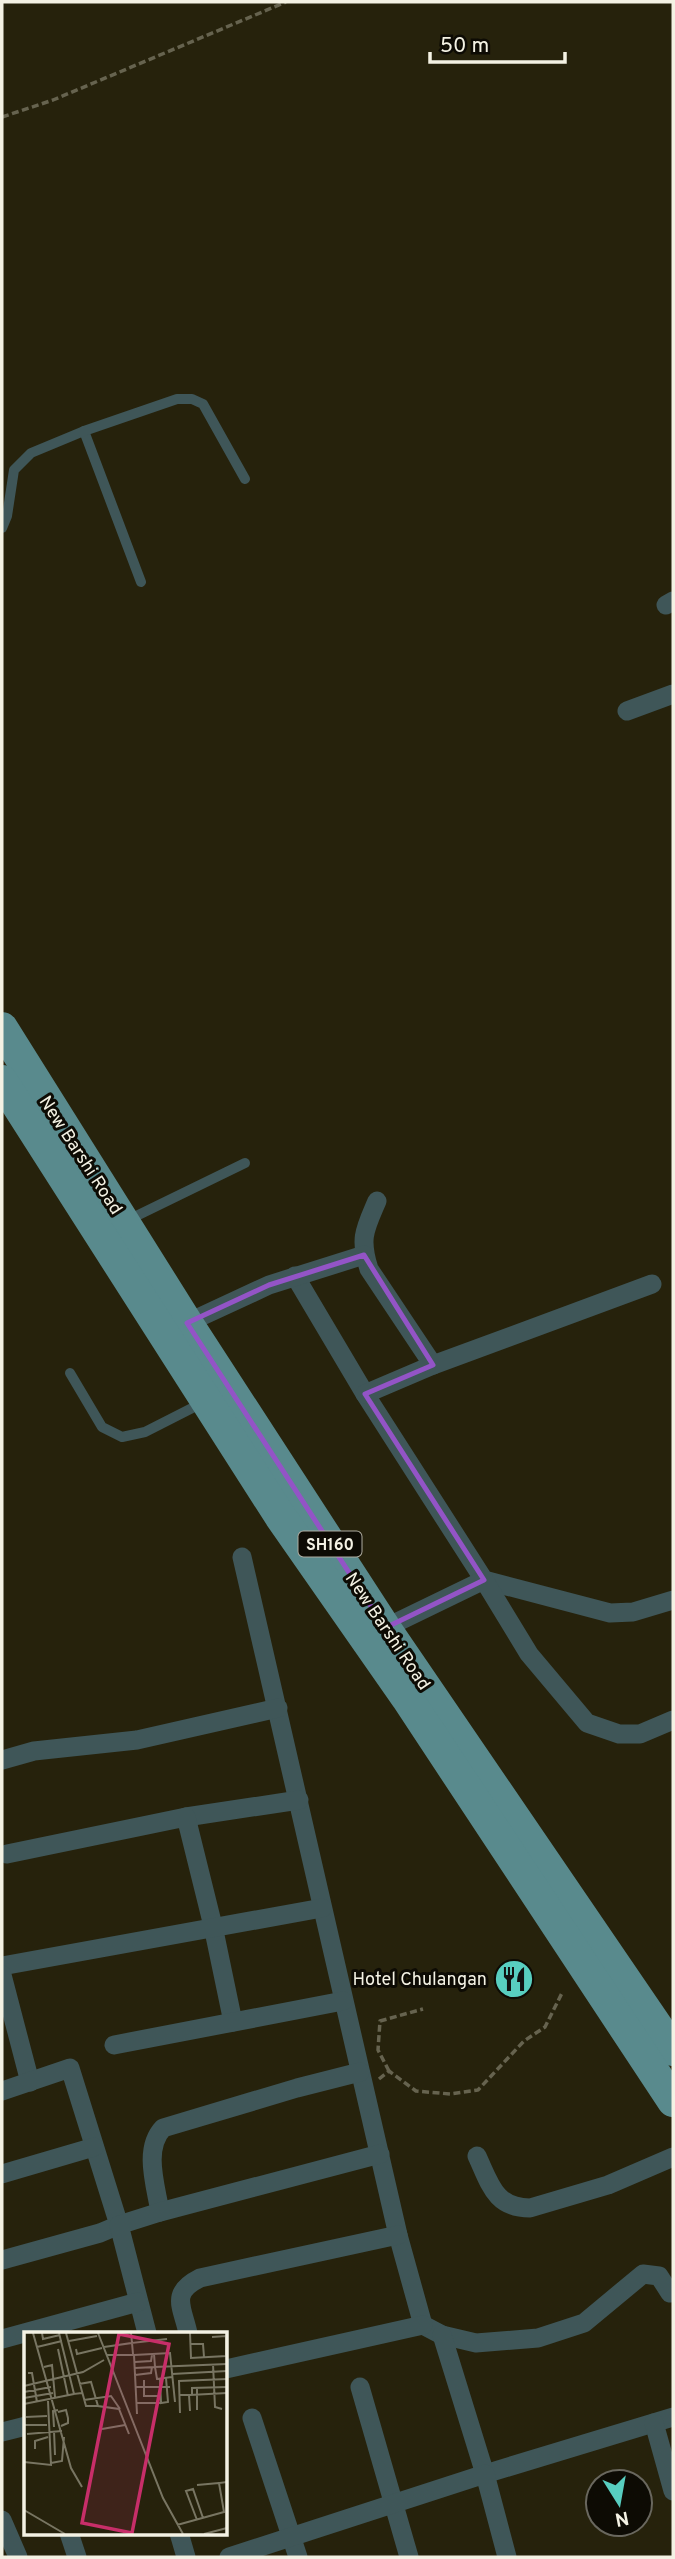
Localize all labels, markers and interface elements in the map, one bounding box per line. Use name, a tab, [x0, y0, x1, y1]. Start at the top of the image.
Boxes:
scale bar	[430, 21, 565, 65]
text: 50 m	[440, 33, 489, 60]
street label: New Barshi Road	[33, 1092, 127, 1220]
road number: SH160	[298, 1532, 362, 1556]
street label: New Barshi Road	[339, 1569, 435, 1695]
restaurant icon: Hotel Chulangan	[493, 1958, 535, 2000]
place label: Hotel Chulangan	[352, 1969, 487, 1992]
inset map	[24, 2332, 228, 2534]
north arrow	[584, 2468, 654, 2538]
text: N	[613, 2505, 631, 2531]

